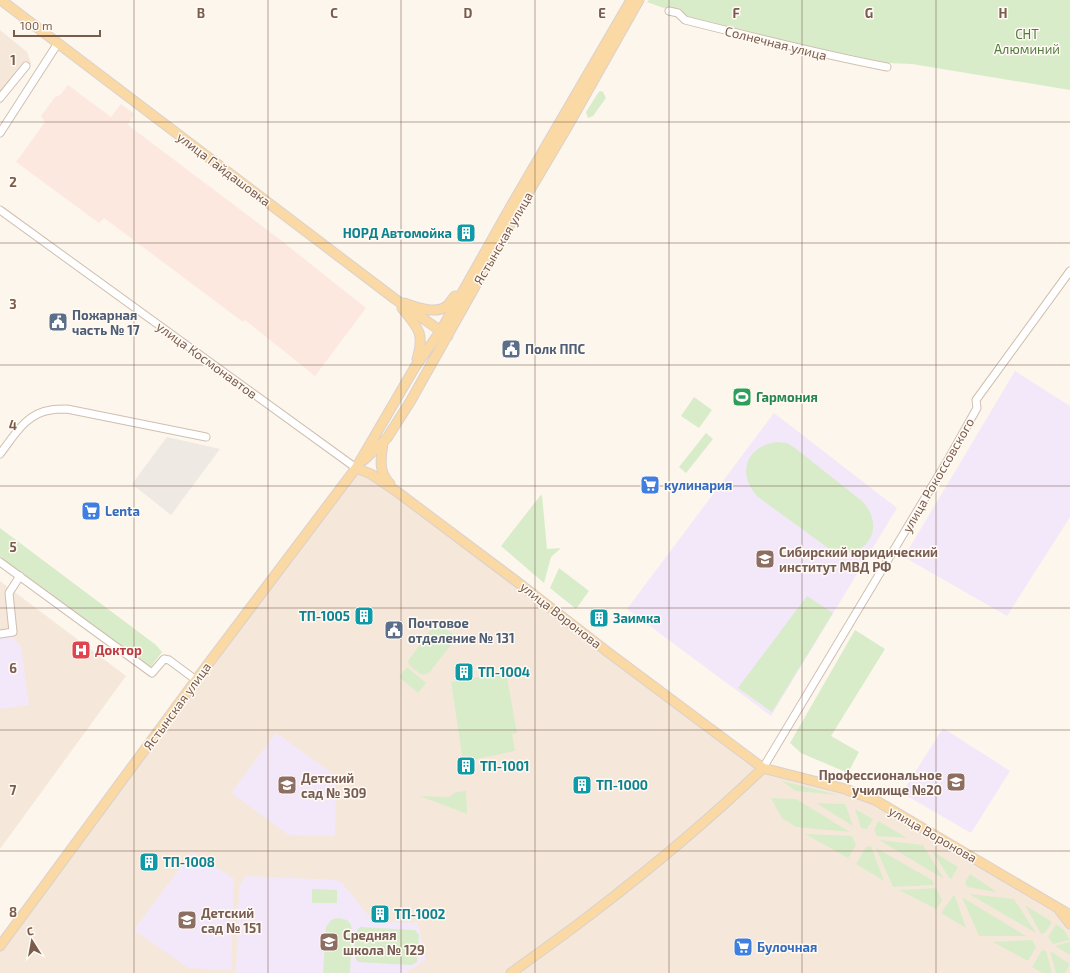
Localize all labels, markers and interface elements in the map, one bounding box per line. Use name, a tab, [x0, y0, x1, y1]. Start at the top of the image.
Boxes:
text: B	[197, 5, 205, 21]
text: C	[330, 5, 338, 21]
text: D	[464, 5, 473, 21]
text: E	[598, 5, 606, 21]
text: F	[732, 5, 740, 21]
text: G	[865, 5, 873, 21]
text: H	[999, 5, 1008, 21]
scale bar	[14, 12, 100, 38]
text: 100 m	[20, 18, 52, 32]
street label: Солнечная улица	[723, 23, 829, 63]
park label: СНТ Алюминий	[994, 26, 1060, 57]
text: 1	[10, 52, 16, 68]
street label: улица Гайдашовка	[174, 129, 274, 209]
text: 2	[9, 174, 17, 190]
street label: Ястынская улица	[470, 189, 536, 287]
building icon: НОРД Автомойка	[455, 222, 477, 244]
place label: НОРД Автомойка	[343, 225, 452, 241]
text: 3	[9, 296, 17, 312]
place label: Пожарная часть № 17	[72, 307, 140, 338]
public building icon: Пожарная часть № 17	[47, 311, 69, 333]
street label: улица Космонавтов	[153, 318, 261, 402]
public building icon: Полк ППС	[500, 338, 522, 360]
place label: Полк ППС	[525, 341, 586, 357]
sports icon: Гармония	[731, 386, 753, 408]
place label: Гармония	[756, 389, 818, 405]
street label: улица Рокоссовского	[899, 415, 977, 535]
text: 4	[9, 417, 17, 433]
supermarket icon: кулинария	[639, 474, 661, 496]
place label: кулинария	[664, 477, 732, 493]
supermarket icon: Lenta	[80, 500, 102, 522]
place label: Lenta	[105, 503, 140, 519]
text: 5	[9, 539, 17, 555]
place label: Сибирский юридический институт МВД РФ	[779, 544, 938, 575]
school or university icon: Сибирский юридический институт МВД РФ	[754, 548, 776, 570]
street label: улица Воронова	[517, 578, 605, 652]
building icon: ТП-1005	[353, 605, 375, 627]
building icon: Заимка	[588, 607, 610, 629]
place label: ТП-1005	[299, 608, 350, 624]
place label: Заимка	[613, 610, 661, 626]
place label: Почтовое отделение № 131	[408, 615, 515, 646]
public building icon: Почтовое отделение № 131	[383, 619, 405, 641]
hospital icon: Доктор	[70, 639, 92, 661]
place label: Доктор	[95, 642, 142, 658]
street label: Ястынская улица	[140, 659, 214, 753]
text: 6	[9, 660, 17, 676]
building icon: ТП-1004	[453, 661, 475, 683]
place label: ТП-1004	[478, 664, 530, 680]
building icon: ТП-1001	[455, 755, 477, 777]
place label: ТП-1001	[480, 758, 529, 774]
place label: Профессиональное училище №20	[819, 767, 942, 798]
place label: Детский сад № 309	[301, 770, 367, 801]
school or university icon: Профессиональное училище №20	[945, 771, 967, 793]
school or university icon: Детский сад № 309	[276, 774, 298, 796]
building icon: ТП-1000	[571, 774, 593, 796]
place label: ТП-1000	[596, 777, 648, 793]
text: 7	[10, 782, 17, 798]
street label: улица Воронова	[886, 802, 980, 866]
building icon: ТП-1008	[138, 851, 160, 873]
place label: ТП-1008	[163, 854, 215, 870]
building icon: ТП-1002	[369, 903, 391, 925]
text: 8	[9, 904, 17, 920]
place label: Детский сад № 151	[201, 905, 262, 936]
place label: ТП-1002	[394, 906, 445, 922]
school or university icon: Детский сад № 151	[176, 909, 198, 931]
north arrow	[12, 921, 52, 961]
text: С	[26, 924, 35, 938]
place label: Средняя школа № 129	[343, 927, 425, 958]
school or university icon: Средняя школа № 129	[318, 931, 340, 953]
supermarket icon: Булочная	[732, 936, 754, 958]
place label: Булочная	[757, 939, 817, 955]

